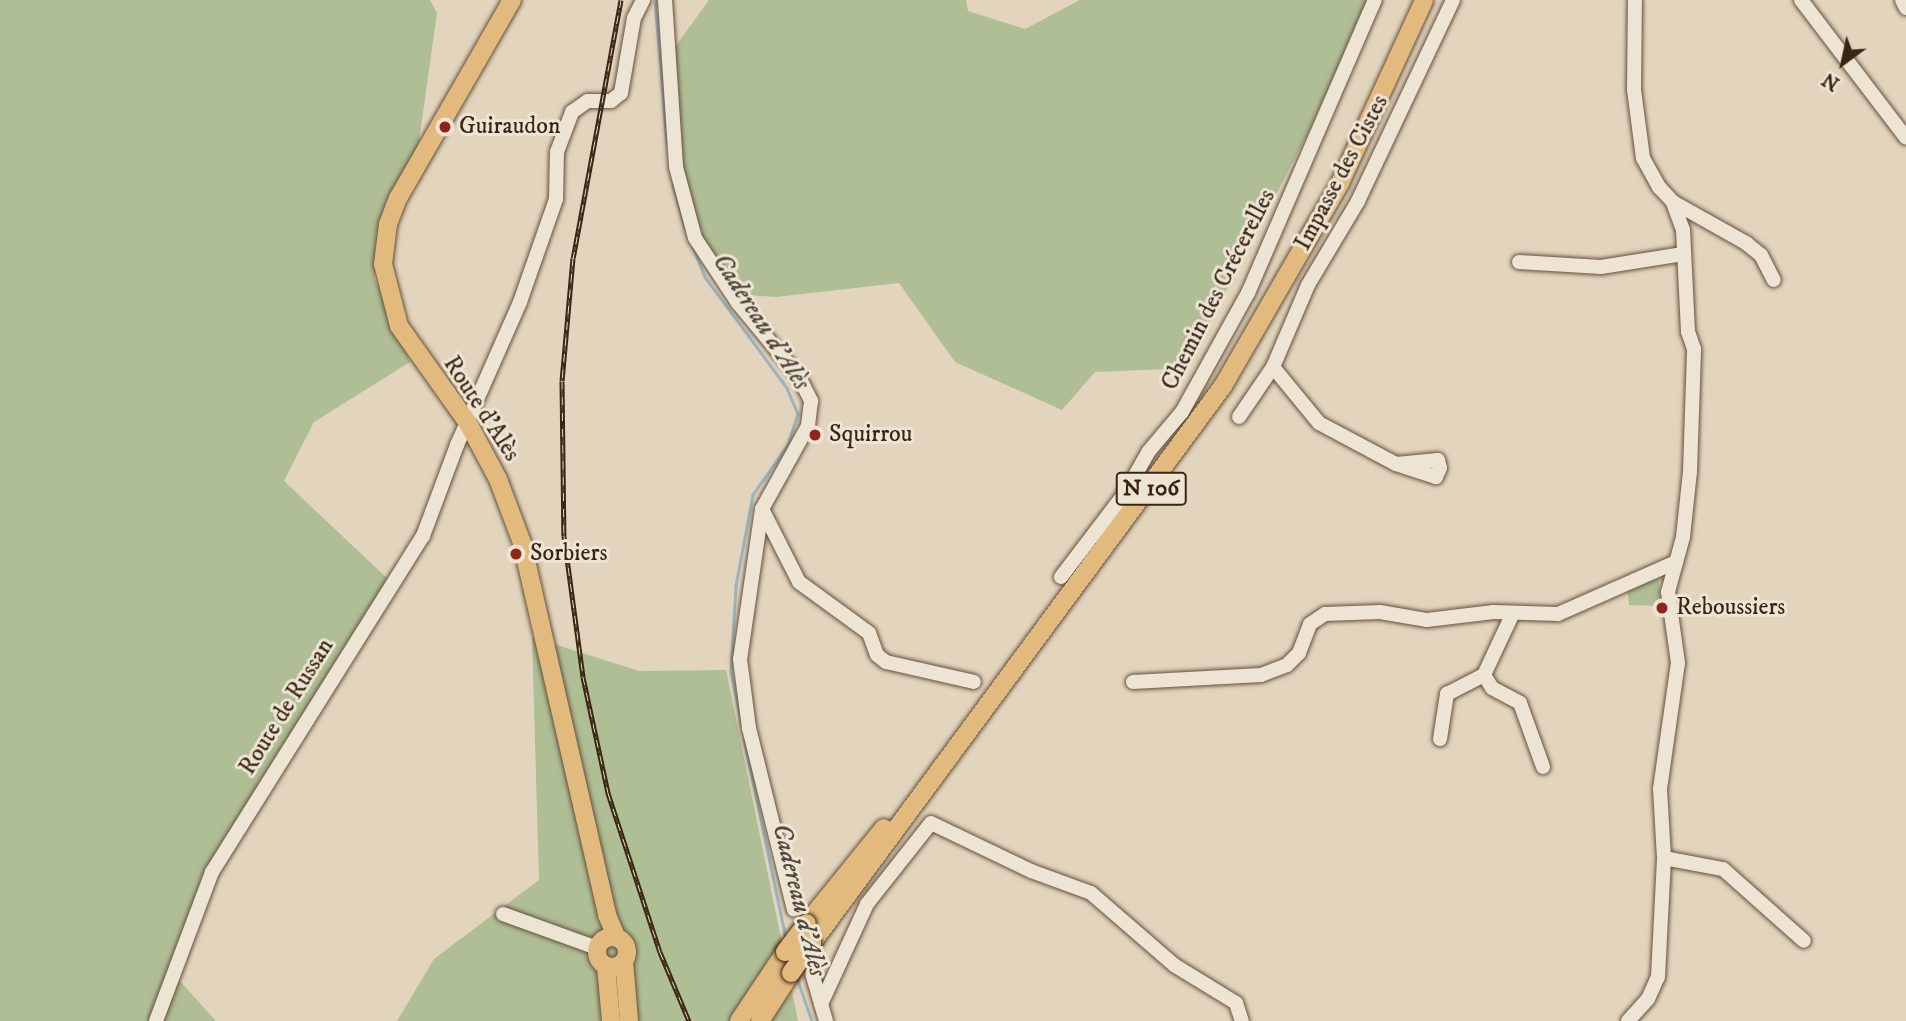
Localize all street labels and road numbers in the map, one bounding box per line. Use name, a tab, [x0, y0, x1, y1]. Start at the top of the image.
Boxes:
street label: Impasse des Cistes	[1289, 90, 1395, 256]
street label: Chemin des Crécerelles	[1156, 185, 1282, 395]
street label: Route d'Alès	[436, 351, 526, 467]
road number: N 106	[1114, 470, 1188, 509]
street label: Route de Russan	[234, 634, 340, 780]

